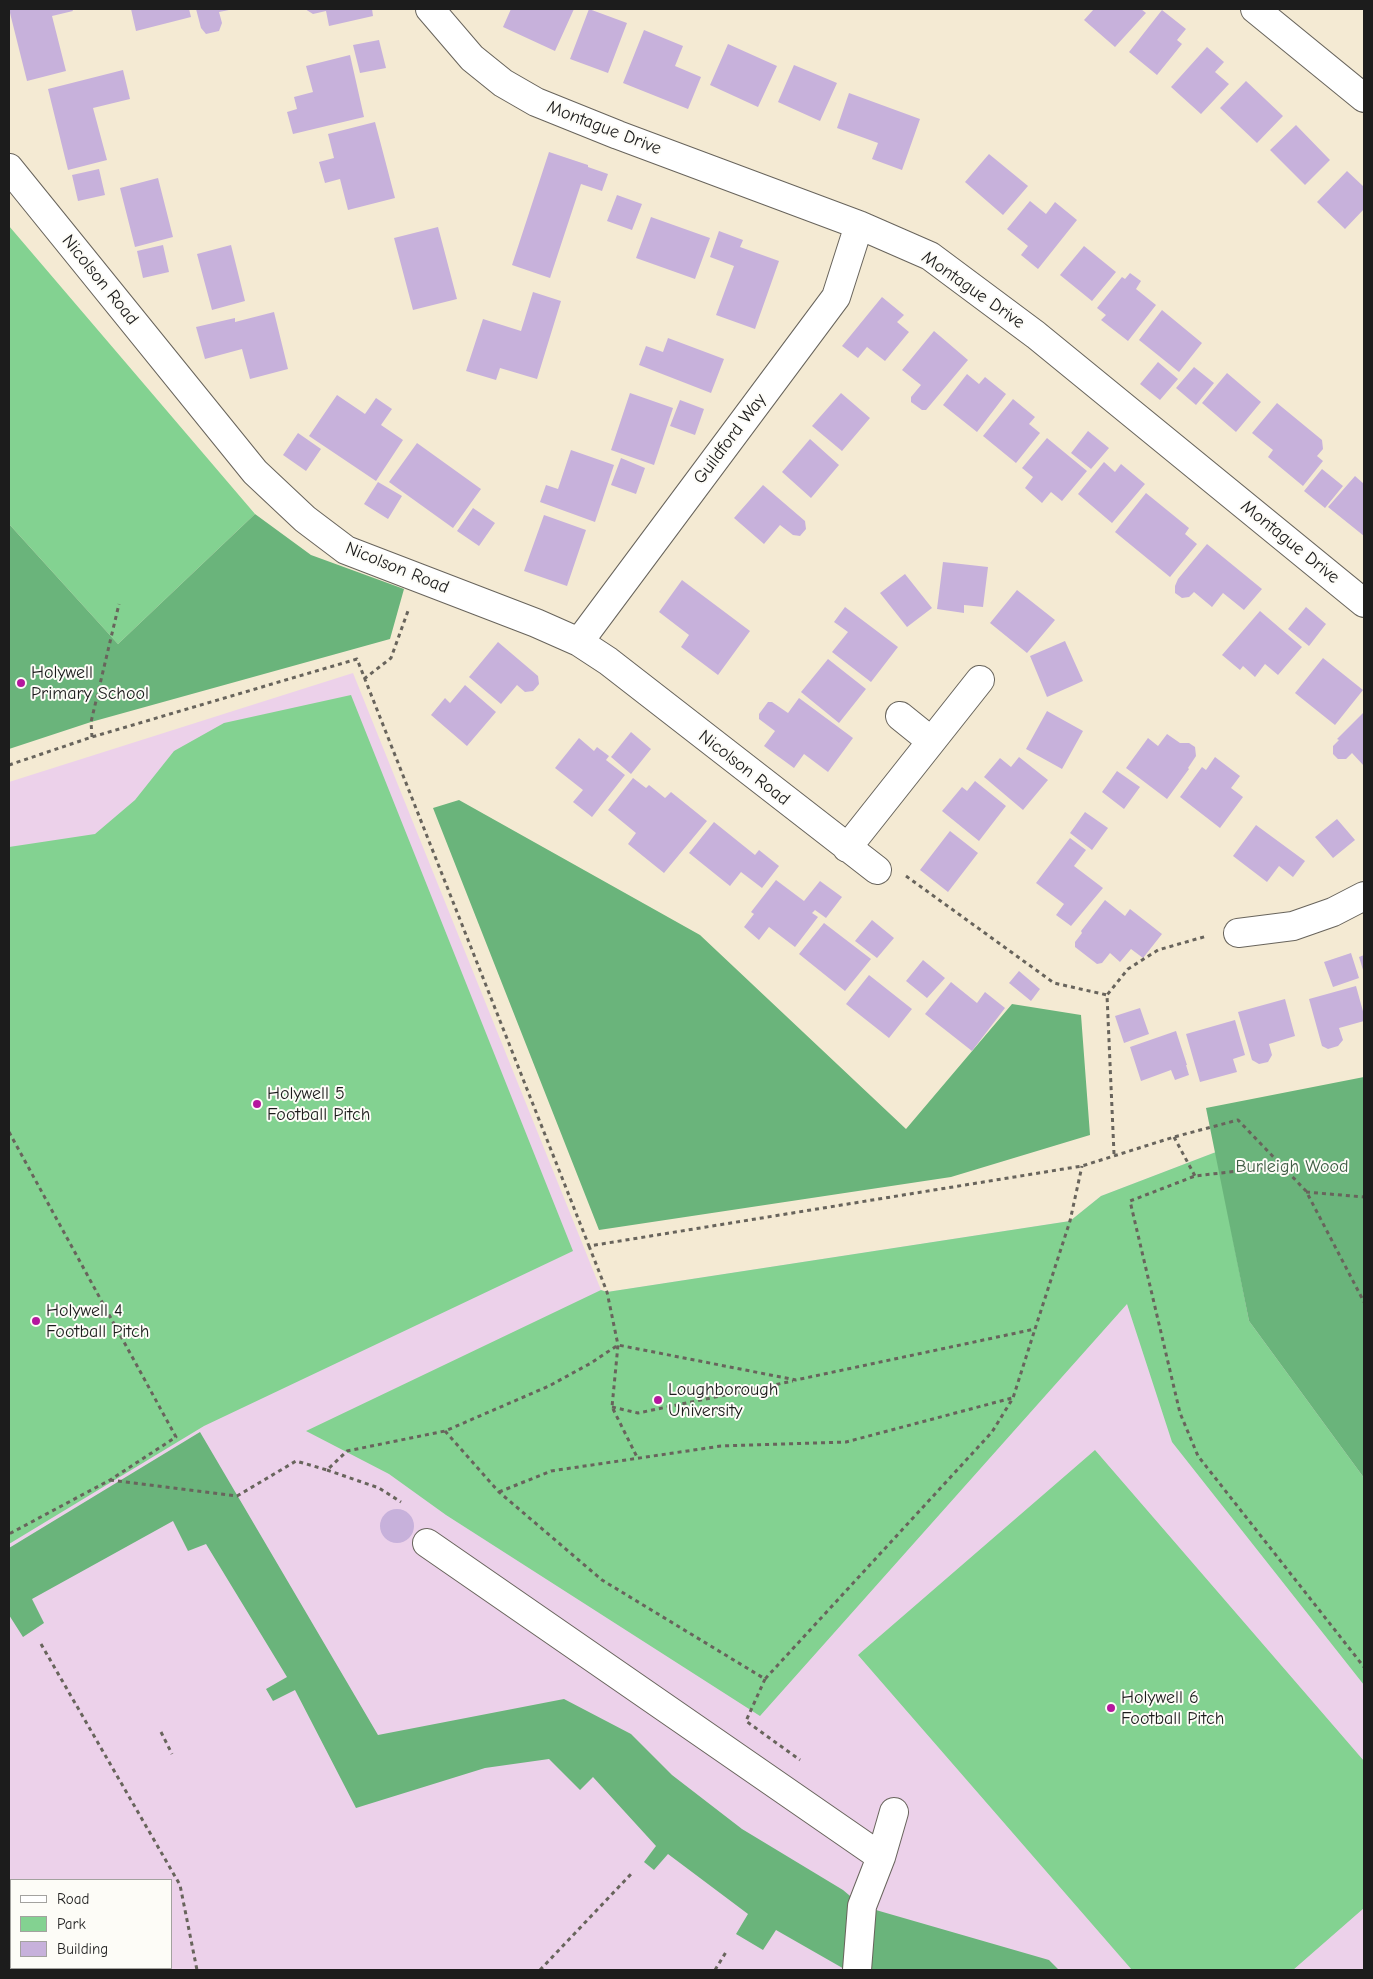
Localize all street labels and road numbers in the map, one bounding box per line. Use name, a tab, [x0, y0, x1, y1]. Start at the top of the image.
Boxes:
street label: Montague Drive	[544, 96, 664, 160]
street label: Nicolson Road	[57, 231, 143, 329]
street label: Montague Drive	[917, 246, 1029, 334]
street label: Guildford Way	[689, 389, 771, 489]
street label: Montague Drive	[1236, 496, 1344, 588]
street label: Nicolson Road	[342, 537, 452, 599]
street label: Nicolson Road	[694, 726, 794, 810]

